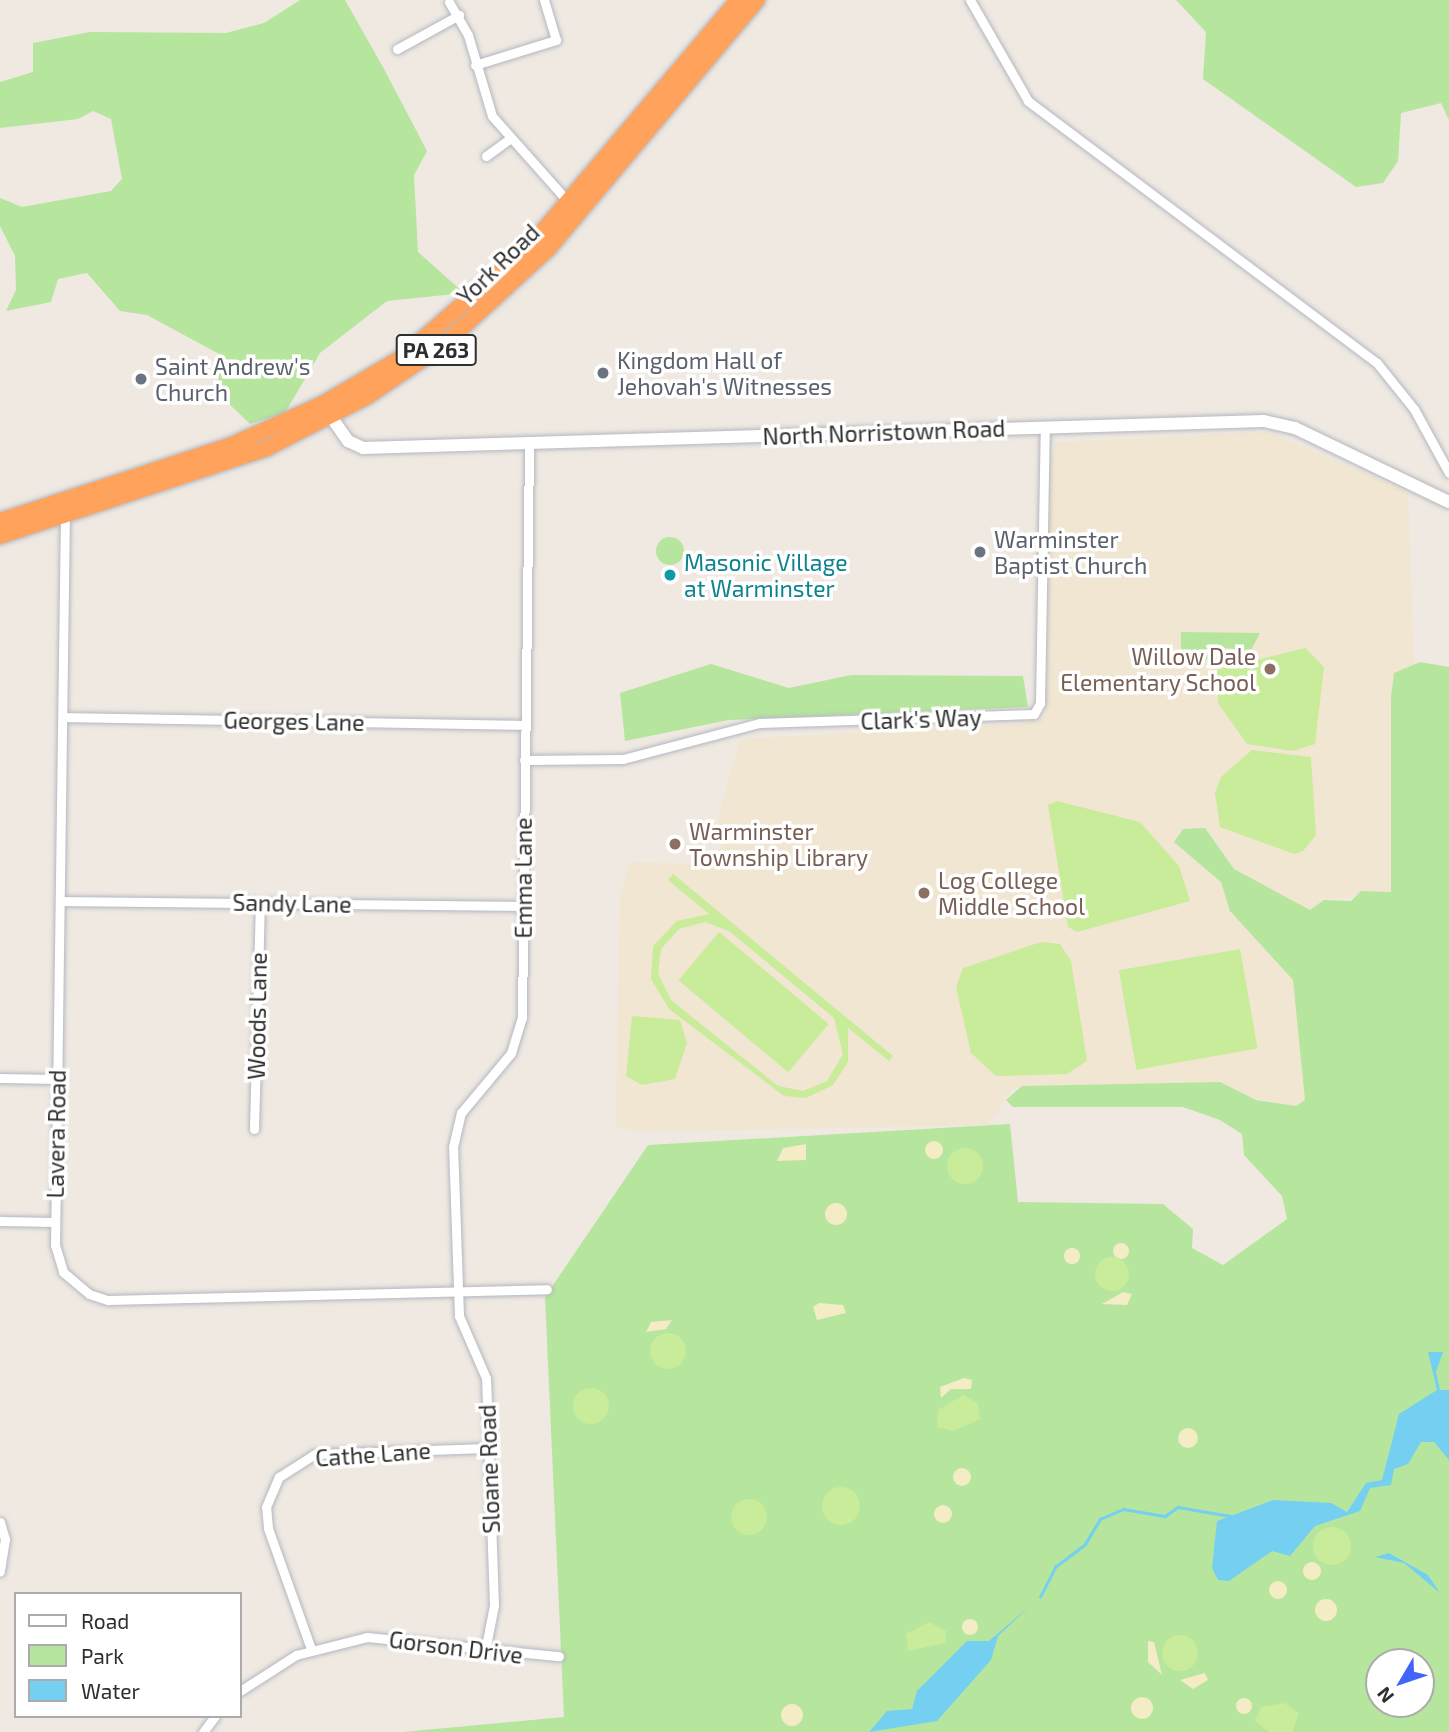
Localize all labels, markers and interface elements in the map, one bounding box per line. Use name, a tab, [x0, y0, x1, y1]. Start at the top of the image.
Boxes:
street label: York Road	[451, 218, 545, 310]
road number: PA 263	[394, 332, 478, 368]
place label: Kingdom Hall of Jehovah's Witnesses	[617, 346, 832, 400]
place label: Saint Andrew's Church	[155, 352, 311, 406]
marker: Kingdom Hall of Jehovah's Witnesses	[595, 365, 611, 381]
marker: Saint Andrew's Church	[133, 371, 149, 387]
street label: North Norristown Road	[762, 414, 1006, 450]
place label: Warminster Baptist Church	[994, 525, 1147, 579]
marker: Warminster Baptist Church	[972, 544, 988, 560]
place label: Masonic Village at Warminster	[684, 548, 848, 602]
marker: Masonic Village at Warminster	[662, 567, 678, 583]
place label: Willow Dale Elementary School	[1060, 642, 1256, 696]
marker: Willow Dale Elementary School	[1262, 661, 1278, 677]
street label: Clark's Way	[860, 703, 982, 735]
street label: Georges Lane	[223, 706, 365, 736]
street label: Emma Lane	[509, 817, 537, 939]
place label: Warminster Township Library	[689, 817, 868, 871]
marker: Warminster Township Library	[667, 836, 683, 852]
place label: Log College Middle School	[938, 866, 1085, 920]
marker: Log College Middle School	[916, 885, 932, 901]
street label: Sandy Lane	[232, 888, 352, 918]
street label: Woods Lane	[242, 952, 272, 1080]
street label: Lavera Road	[41, 1069, 71, 1199]
street label: Sloane Road	[473, 1404, 505, 1534]
street label: Cathe Lane	[314, 1436, 432, 1472]
legend	[14, 1592, 242, 1718]
text: Road	[81, 1608, 129, 1633]
street label: Gorson Drive	[388, 1625, 524, 1669]
text: Park	[81, 1643, 124, 1668]
north arrow	[1365, 1648, 1435, 1718]
text: Water	[81, 1678, 140, 1703]
text: N	[1372, 1683, 1398, 1708]

